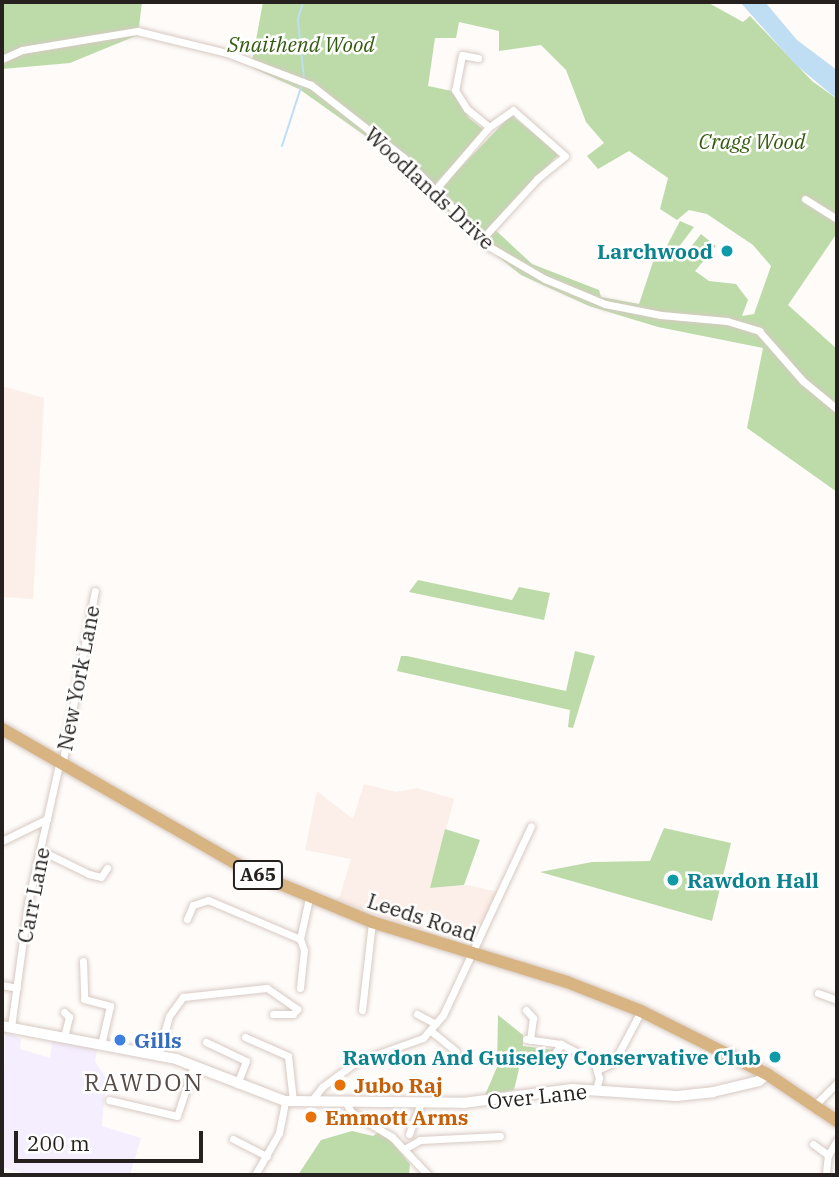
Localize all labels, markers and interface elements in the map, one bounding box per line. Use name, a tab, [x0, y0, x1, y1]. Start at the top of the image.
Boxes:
park label: Snaithend Wood	[227, 31, 375, 57]
street label: Woodlands Drive	[360, 121, 500, 255]
park label: Cragg Wood	[699, 128, 805, 154]
place label: Larchwood	[597, 238, 713, 264]
marker: Larchwood	[719, 243, 735, 259]
street label: New York Lane	[52, 603, 104, 753]
street label: Carr Lane	[11, 845, 55, 945]
road number: A65	[232, 860, 284, 890]
place label: Rawdon Hall	[687, 867, 819, 893]
marker: Rawdon Hall	[665, 872, 681, 888]
street label: Leeds Road	[364, 888, 480, 946]
place label: Gills	[134, 1027, 182, 1053]
marker: Gills	[112, 1032, 128, 1048]
place label: Rawdon And Guiseley Conservative Club	[343, 1044, 761, 1070]
marker: Rawdon And Guiseley Conservative Club	[767, 1049, 783, 1065]
district label: RAWDON	[85, 1069, 203, 1097]
place label: Jubo Raj	[354, 1072, 443, 1098]
marker: Jubo Raj	[332, 1077, 348, 1093]
street label: Over Lane	[486, 1078, 588, 1114]
place label: Emmott Arms	[325, 1104, 468, 1130]
marker: Emmott Arms	[303, 1109, 319, 1125]
scale bar	[18, 1118, 206, 1162]
text: 200 m	[27, 1129, 90, 1157]

